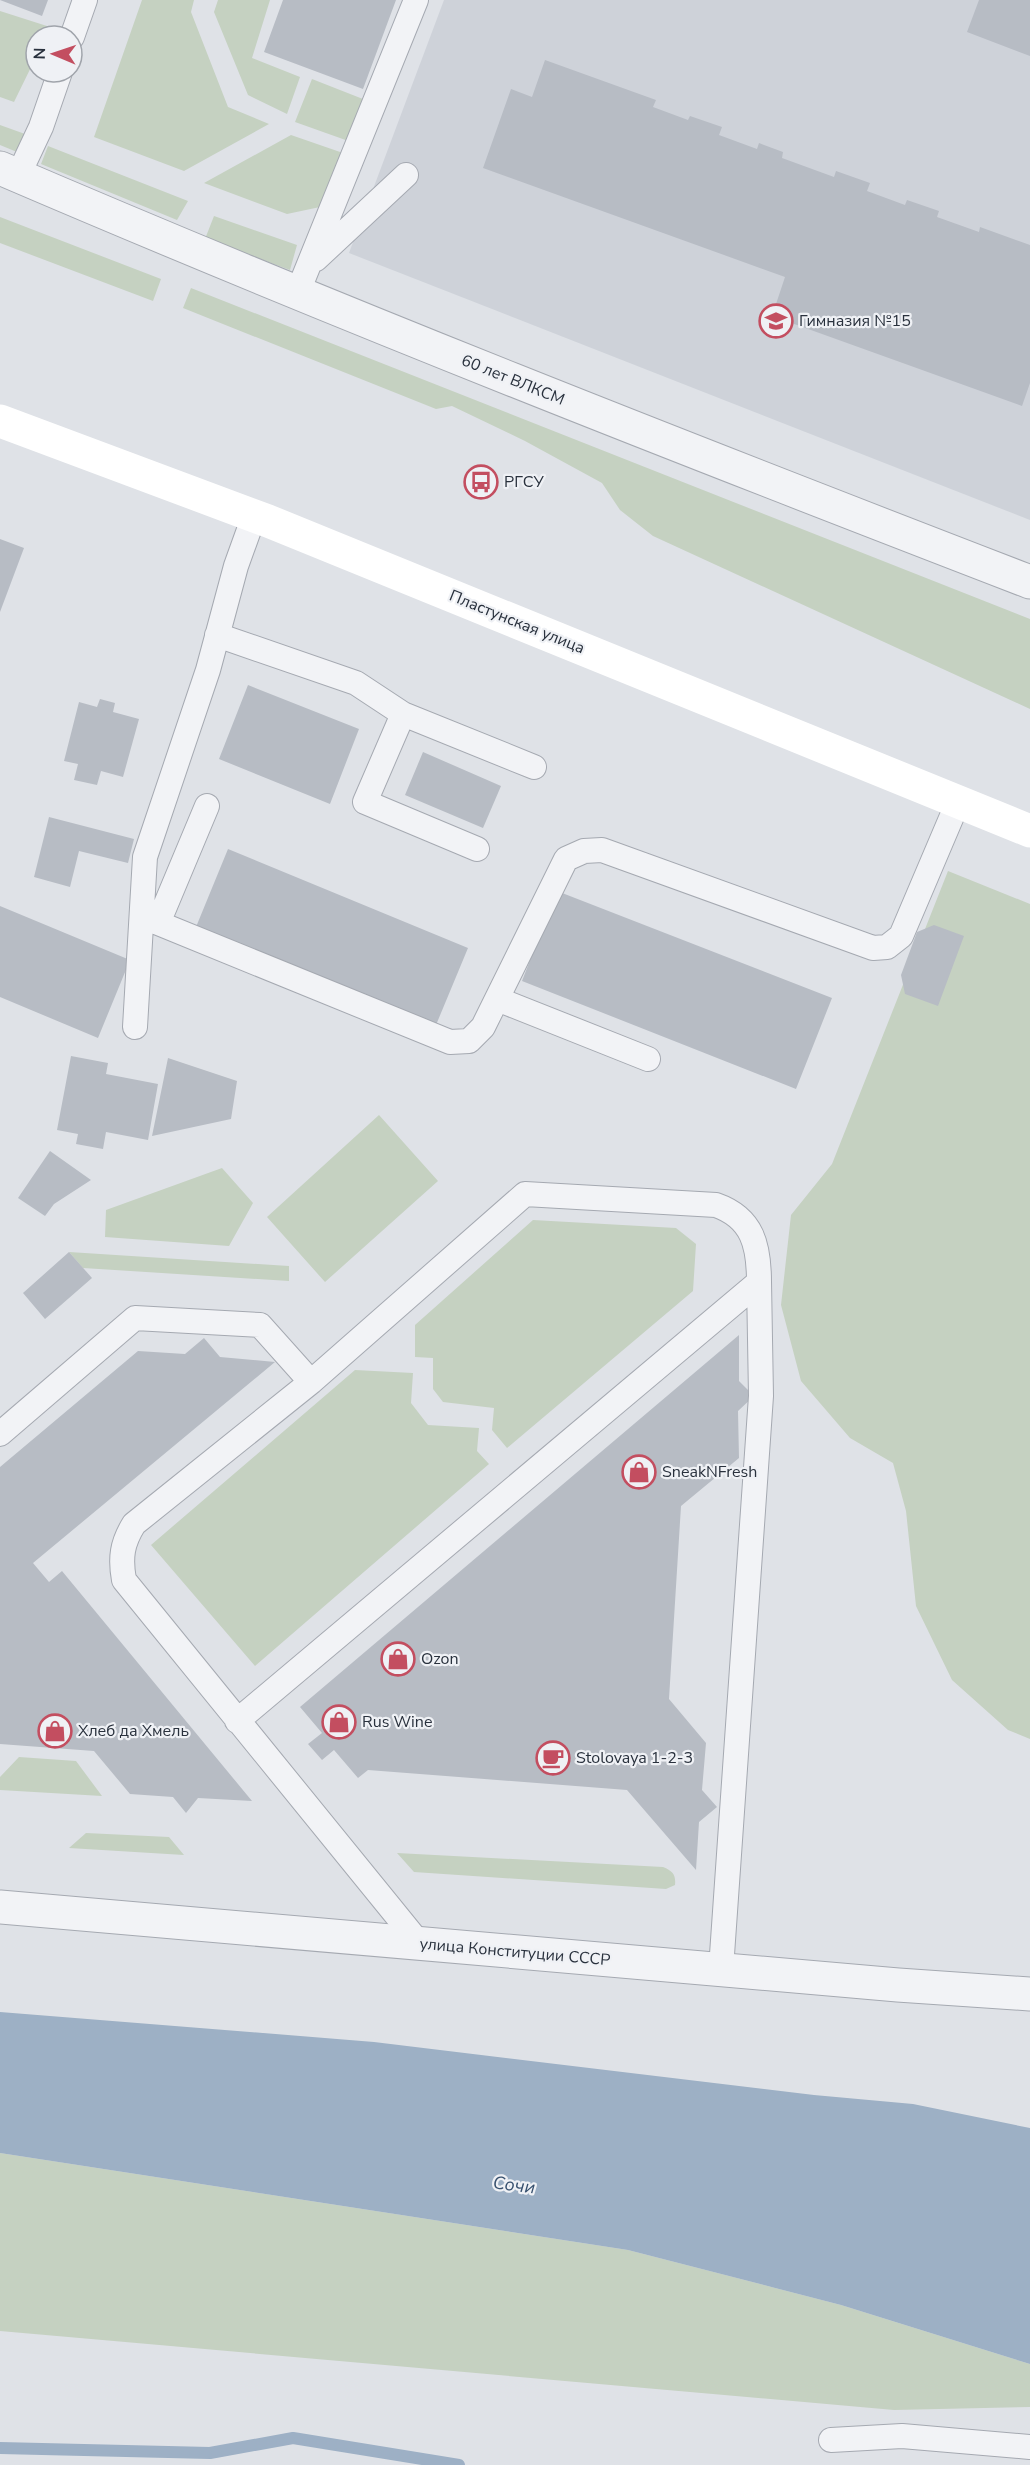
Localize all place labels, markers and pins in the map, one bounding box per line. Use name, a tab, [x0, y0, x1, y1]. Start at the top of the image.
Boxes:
school or university icon: Гимназия №15	[758, 303, 794, 339]
place label: Гимназия №15	[799, 310, 911, 332]
bus stop icon: РГСУ	[463, 464, 499, 500]
place label: РГСУ	[504, 471, 544, 493]
shop icon: SneakNFresh	[621, 1454, 657, 1490]
place label: SneakNFresh	[662, 1461, 757, 1483]
shop icon: Ozon	[380, 1641, 416, 1677]
place label: Ozon	[421, 1648, 459, 1670]
shop icon: Rus Wine	[321, 1704, 357, 1740]
place label: Rus Wine	[362, 1711, 432, 1733]
shop icon: Хлеб да Хмель	[37, 1713, 73, 1749]
place label: Хлеб да Хмель	[78, 1720, 189, 1742]
cafe icon: Stolovaya 1-2-3	[535, 1740, 571, 1776]
place label: Stolovaya 1-2-3	[576, 1747, 693, 1769]

